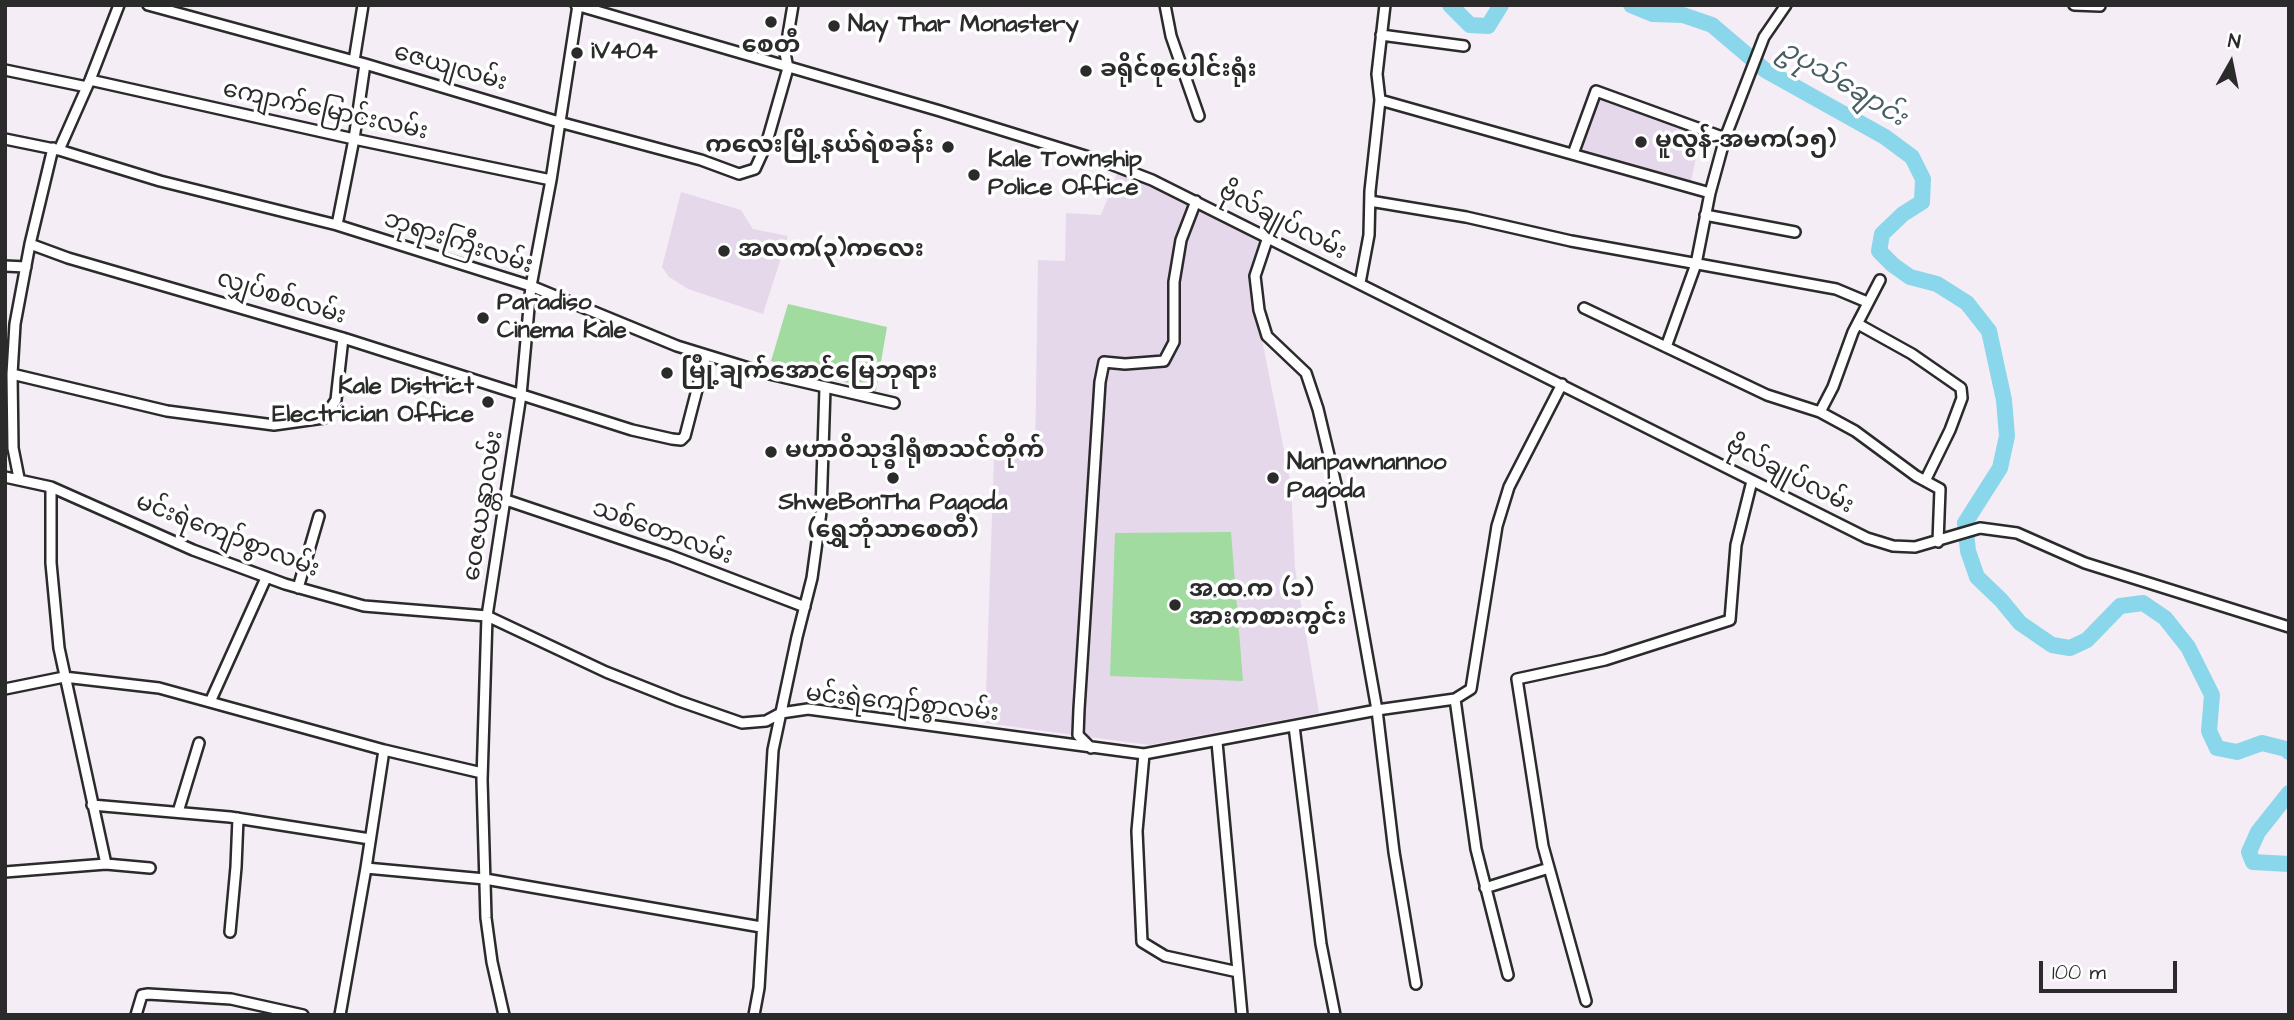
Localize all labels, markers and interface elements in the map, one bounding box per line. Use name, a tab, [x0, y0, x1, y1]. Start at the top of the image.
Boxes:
place label: Nay Thar Monastery	[848, 12, 1079, 40]
marker: စေတီ	[763, 14, 779, 30]
marker: Nay Thar Monastery	[826, 18, 842, 34]
text: N	[2226, 27, 2242, 56]
north arrow	[2196, 28, 2266, 98]
place label: စေတီ	[742, 33, 800, 61]
water label: ဥပုသ်ချောင်း	[1773, 35, 1911, 135]
street label: ဇေယျလမ်း	[390, 39, 510, 99]
place label: iV404	[591, 39, 657, 67]
marker: iV404	[569, 45, 585, 61]
place label: ခရိုင်စုပေါင်းရုံး	[1100, 57, 1257, 85]
marker: ခရိုင်စုပေါင်းရုံး	[1078, 63, 1094, 79]
street label: ကျောက်မြောင်းလမ်း	[220, 76, 430, 148]
place label: မူလွန်-အမက(၁၅)	[1655, 128, 1836, 156]
place label: ကလေးမြို့နယ်ရဲစခန်း	[705, 133, 934, 161]
marker: မူလွန်-အမက(၁၅)	[1633, 134, 1649, 150]
marker: ကလေးမြို့နယ်ရဲစခန်း	[940, 139, 956, 155]
place label: Kale Township Police Office	[988, 147, 1142, 203]
marker: Kale Township Police Office	[966, 167, 982, 183]
street label: ဗိုလ်ချုပ်လမ်း	[1213, 178, 1351, 268]
street label: ဘုရားကြီးလမ်း	[380, 206, 536, 282]
place label: အလက(၃)ကလေး	[738, 237, 924, 265]
marker: အလက(၃)ကလေး	[716, 243, 732, 259]
street label: လျှပ်စစ်လမ်း	[213, 266, 349, 332]
place label: Paradiso Cinema Kale	[497, 290, 627, 346]
marker: Paradiso Cinema Kale	[475, 310, 491, 326]
place label: မြို့ချက်အောင်မြေဘုရား	[681, 359, 937, 387]
marker: မြို့ချက်အောင်မြေဘုရား	[659, 365, 675, 381]
place label: Kale District Electrician Office	[272, 374, 474, 430]
marker: Kale District Electrician Office	[480, 394, 496, 410]
street label: ဝေဇယန္တာလမ်း	[459, 429, 511, 583]
street label: ဗိုလ်ချုပ်လမ်း	[1720, 432, 1858, 522]
place label: မဟာဝိသုဒ္ဓါရုံစာသင်တိုက်	[785, 438, 1044, 466]
marker: မဟာဝိသုဒ္ဓါရုံစာသင်တိုက်	[763, 444, 779, 460]
place label: Nanpawnannoo Pagoda	[1287, 450, 1446, 506]
marker: ShweBonTha Pagoda (ရွှေဘုံသာစေတီ)	[885, 470, 901, 486]
marker: Nanpawnannoo Pagoda	[1265, 470, 1281, 486]
street label: မင်းရဲကျော်စွာလမ်း	[131, 489, 323, 585]
place label: ShweBonTha Pagoda (ရွှေဘုံသာစေတီ)	[779, 490, 1007, 546]
street label: သစ်တောလမ်း	[588, 495, 736, 573]
place label: အ.ထ.က (၁) အားကစားကွင်း	[1189, 577, 1346, 633]
marker: အ.ထ.က (၁) အားကစားကွင်း	[1167, 597, 1183, 613]
street label: မင်းရဲကျော်စွာလမ်း	[804, 681, 1000, 729]
scale bar	[2042, 946, 2180, 990]
text: 100 m	[2052, 958, 2106, 987]

